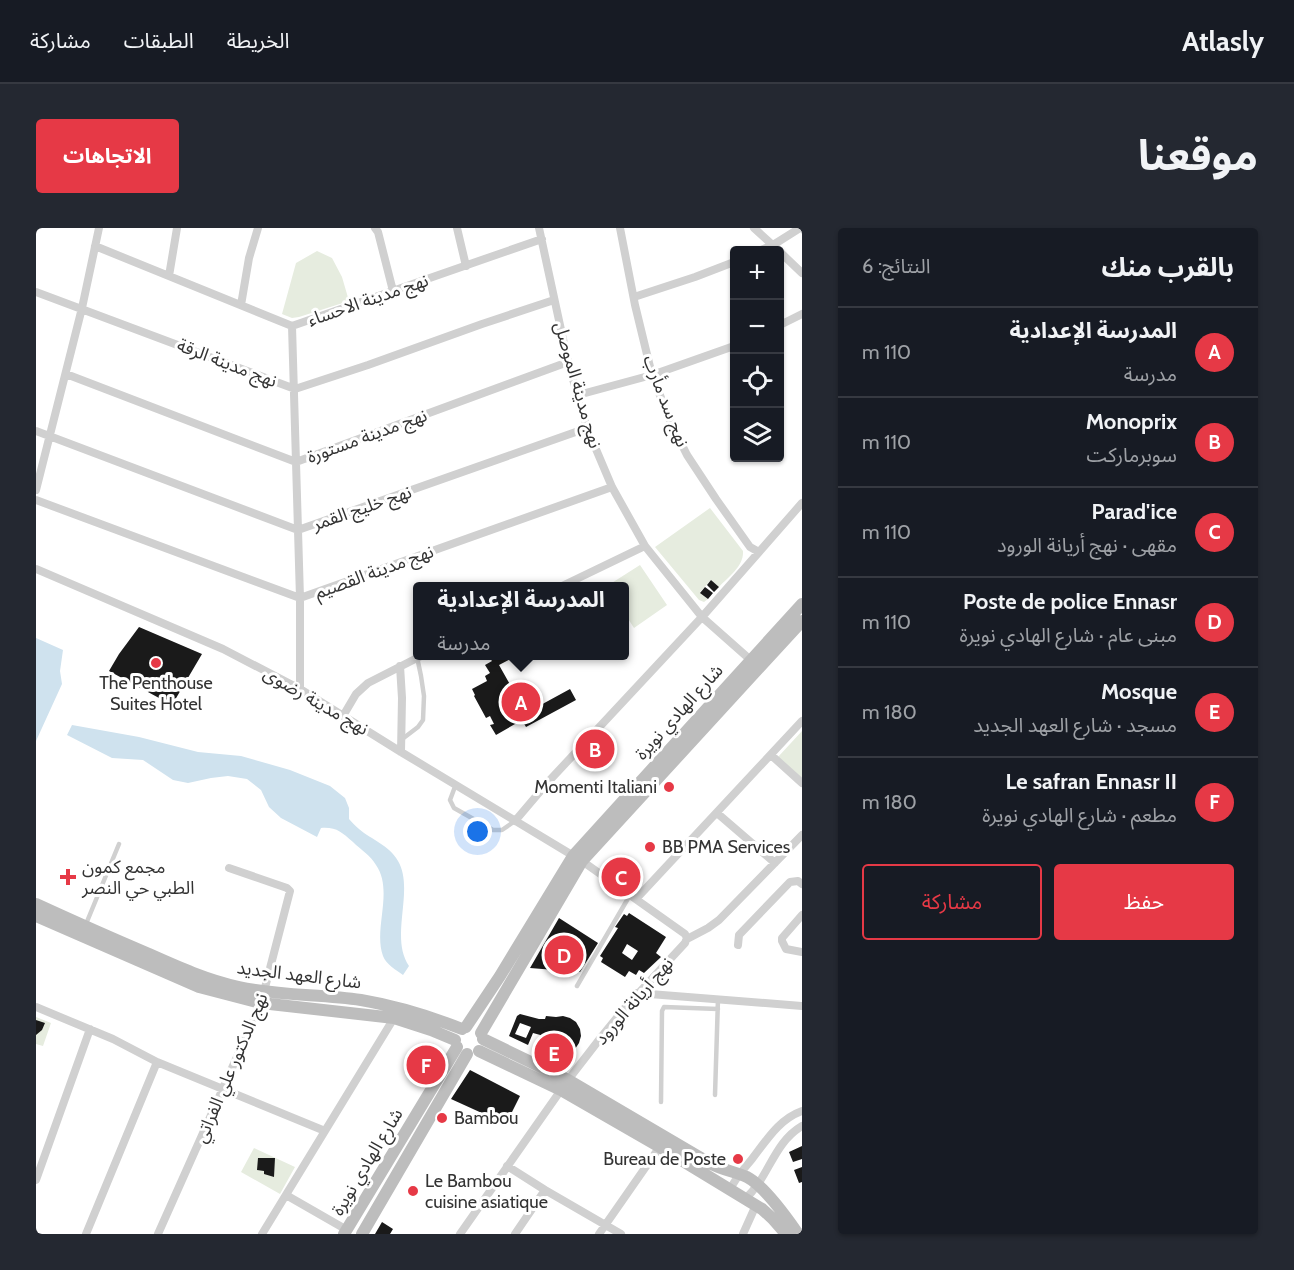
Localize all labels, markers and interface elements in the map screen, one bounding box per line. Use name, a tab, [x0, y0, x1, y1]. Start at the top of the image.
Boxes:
text: Atlasly	[1182, 24, 1264, 58]
text: مشاركة	[30, 28, 91, 53]
text: الطبقات	[124, 28, 194, 53]
text: الخريطة	[227, 28, 290, 53]
button: الاتجاهات	[36, 119, 179, 193]
text: موقعنا	[1138, 129, 1258, 181]
map controls	[730, 246, 784, 462]
button: +	[730, 246, 784, 300]
text: بالقرب منك	[1101, 251, 1234, 283]
text: النتائج: 6	[862, 254, 931, 278]
street label: نهج مدينة الاحساء	[305, 269, 432, 333]
button: −	[730, 300, 784, 354]
text: المدرسة الإعدادية	[1010, 317, 1177, 344]
street label: نهج مدينة الموصل	[548, 319, 607, 451]
street label: نهج مدينة الرقة	[173, 334, 280, 394]
text: 110 m	[862, 340, 911, 364]
text: A	[1208, 340, 1221, 364]
street label: نهج سد مأرب	[637, 352, 694, 451]
button: locate	[730, 354, 784, 408]
text: مدرسة	[1124, 362, 1177, 386]
street label: نهج مدينة مستورة	[304, 404, 431, 470]
button: layers	[730, 408, 784, 462]
text: Monoprix	[1086, 408, 1177, 435]
text: 110 m	[862, 430, 911, 454]
text: B	[1208, 430, 1221, 454]
text: سوبرماركت	[1086, 443, 1177, 467]
street label: نهج خليج القمر	[309, 481, 415, 537]
text: Parad'ice	[1092, 498, 1177, 525]
text: 110 m	[862, 520, 911, 544]
text: C	[1208, 520, 1221, 544]
text: مقهى · نهج أريانة الورود	[997, 533, 1177, 557]
street label: نهج مدينة القصيم	[312, 540, 437, 606]
popup	[413, 582, 629, 660]
text: المدرسة الإعدادية	[437, 586, 605, 613]
text: Poste de police Ennasr	[963, 588, 1177, 615]
text: 110 m	[862, 610, 911, 634]
text: D	[1207, 610, 1222, 634]
text: مبنى عام · شارع الهادي نويرة	[960, 623, 1177, 647]
text: مدرسة	[437, 631, 491, 655]
marker: The Penthouse Suites Hotel	[149, 656, 163, 670]
street label: شارع الهادي نويرة	[630, 660, 730, 766]
street label: نهج مدينة رضوى	[259, 662, 372, 742]
place label: The Penthouse Suites Hotel	[99, 672, 213, 715]
text: Mosque	[1101, 678, 1177, 705]
pin: A	[502, 680, 540, 724]
text: 180 m	[862, 700, 917, 724]
text: E	[1209, 700, 1220, 724]
text: مسجد · شارع العهد الجديد	[973, 713, 1177, 737]
pin: B	[576, 726, 614, 772]
text: Le safran Ennasr II	[1006, 768, 1177, 795]
place label: Momenti Italiani	[534, 776, 657, 798]
marker: Momenti Italiani	[662, 780, 676, 794]
text: 180 m	[862, 790, 917, 814]
text: F	[1209, 790, 1220, 814]
text: مطعم · شارع الهادي نويرة	[982, 803, 1177, 827]
your location	[463, 817, 492, 846]
place label: BB PMA Services	[662, 836, 790, 858]
marker: BB PMA Services	[643, 840, 657, 854]
pin: C	[602, 854, 640, 900]
place label: مجمع كمون الطبي حي النصر	[81, 856, 194, 901]
button: مشاركة	[862, 864, 1042, 940]
button: حفظ	[1054, 864, 1234, 940]
marker: مجمع كمون الطبي حي النصر	[59, 868, 77, 886]
pin: D	[544, 932, 584, 978]
street label: نهج أريانة الورود	[590, 952, 680, 1051]
street label: شارع العهد الجديد	[235, 956, 362, 997]
street label: نهج الدكتور علي الفراتي	[189, 990, 275, 1147]
pin: E	[534, 1030, 574, 1076]
pin: F	[406, 1042, 446, 1088]
street label: شارع الهادي نويرة	[326, 1104, 410, 1221]
place label: Bambou	[454, 1107, 519, 1129]
marker: Bambou	[435, 1111, 449, 1125]
place label: Bureau de Poste	[603, 1148, 726, 1170]
marker: Bureau de Poste	[731, 1152, 745, 1166]
place label: Le Bambou cuisine asiatique	[425, 1170, 548, 1213]
marker: Le Bambou cuisine asiatique	[406, 1184, 420, 1198]

